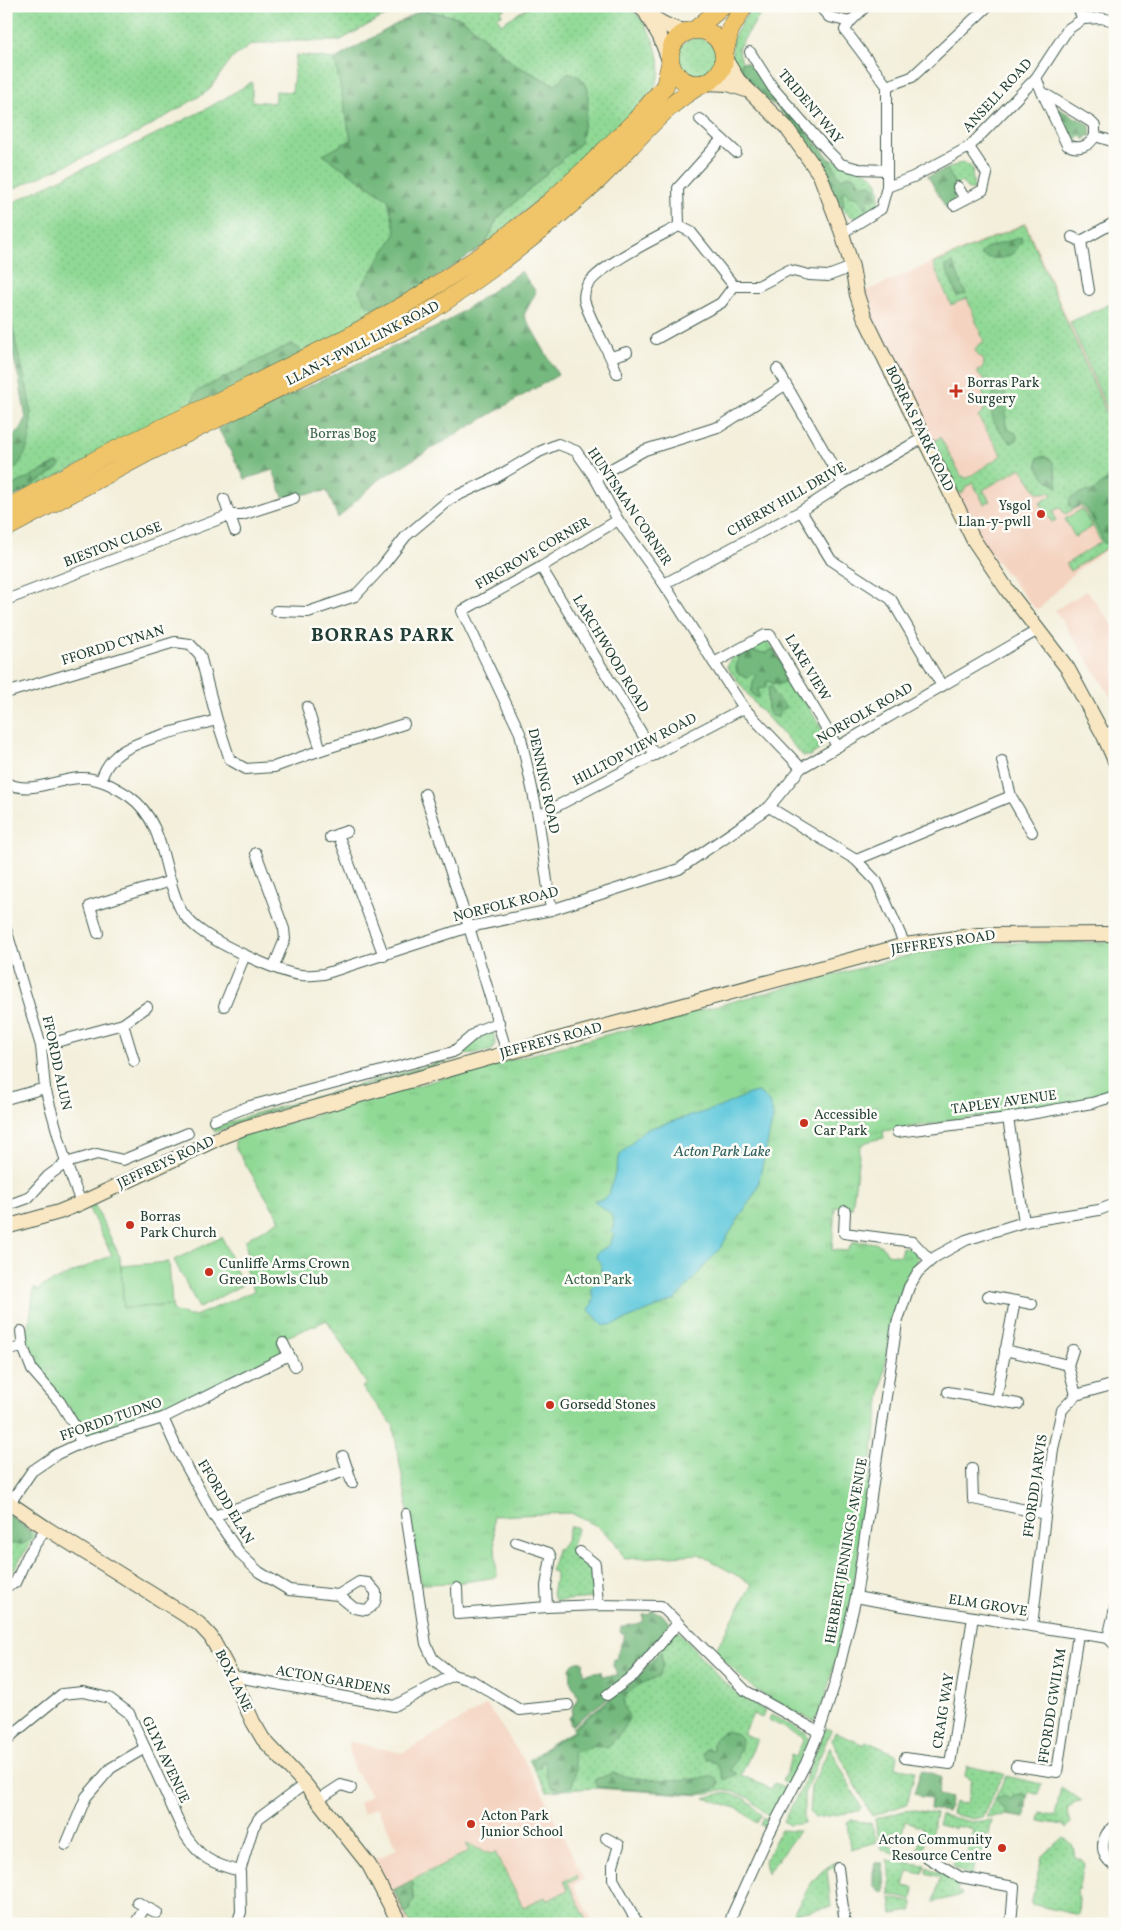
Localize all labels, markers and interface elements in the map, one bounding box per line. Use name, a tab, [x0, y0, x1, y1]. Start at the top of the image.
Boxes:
street label: ANSELL ROAD	[959, 55, 1037, 137]
street label: TRIDENT WAY	[773, 66, 847, 148]
street label: LLAN-Y-PWLL LINK ROAD	[283, 297, 443, 391]
street label: BORRAS PARK ROAD	[880, 363, 958, 495]
place label: Borras Park Surgery	[967, 374, 1040, 409]
marker: Borras Park Surgery	[949, 384, 963, 398]
park label: Borras Bog	[310, 425, 377, 444]
street label: HUNTSMAN CORNER	[582, 444, 676, 570]
street label: CHERRY HILL DRIVE	[724, 458, 850, 542]
place label: Ysgol Llan-y-pwll	[958, 497, 1031, 532]
marker: Ysgol Llan-y-pwll	[1035, 508, 1047, 520]
street label: FIRGROVE CORNER	[472, 513, 594, 595]
street label: BIESTON CLOSE	[61, 517, 165, 573]
street label: LARCHWOOD ROAD	[567, 592, 653, 716]
street label: FFORDD CYNAN	[59, 621, 167, 671]
district label: BORRAS PARK	[311, 623, 455, 649]
street label: LAKE VIEW	[780, 631, 834, 705]
street label: NORFOLK ROAD	[813, 679, 917, 749]
street label: HILLTOP VIEW ROAD	[570, 709, 700, 791]
street label: DENNING ROAD	[523, 726, 563, 836]
street label: NORFOLK ROAD	[451, 883, 561, 927]
street label: JEFFREYS ROAD	[890, 926, 996, 960]
street label: FFORDD ALUN	[37, 1014, 75, 1112]
street label: JEFFREYS ROAD	[498, 1018, 604, 1064]
street label: TAPLEY AVENUE	[950, 1086, 1058, 1120]
place label: Accessible Car Park	[814, 1106, 878, 1141]
marker: Accessible Car Park	[798, 1117, 810, 1129]
street label: JEFFREYS ROAD	[114, 1132, 218, 1194]
water label: Acton Park Lake	[673, 1142, 771, 1163]
place label: Borras Park Church	[140, 1208, 217, 1243]
marker: Borras Park Church	[124, 1219, 136, 1231]
place label: Cunliffe Arms Crown Green Bowls Club	[219, 1255, 350, 1290]
marker: Cunliffe Arms Crown Green Bowls Club	[203, 1266, 215, 1278]
park label: Acton Park	[564, 1271, 632, 1290]
street label: FFORDD TUDNO	[57, 1394, 165, 1446]
place label: Gorsedd Stones	[560, 1396, 656, 1415]
marker: Gorsedd Stones	[544, 1399, 556, 1411]
street label: FFORDD JARVIS	[1019, 1433, 1053, 1539]
street label: FFORDD ELAN	[192, 1456, 258, 1548]
street label: HERBERT JENNINGS AVENUE	[821, 1456, 873, 1646]
street label: ELM GROVE	[947, 1590, 1029, 1622]
street label: BOX LANE	[210, 1646, 256, 1716]
street label: FFORDD GWILYM	[1035, 1647, 1071, 1765]
street label: ACTON GARDENS	[274, 1662, 392, 1700]
street label: CRAIG WAY	[929, 1672, 959, 1750]
street label: GLYN AVENUE	[137, 1714, 193, 1806]
place label: Acton Park Junior School	[481, 1807, 563, 1842]
marker: Acton Park Junior School	[465, 1818, 477, 1830]
place label: Acton Community Resource Centre	[878, 1831, 992, 1866]
marker: Acton Community Resource Centre	[996, 1842, 1008, 1854]

